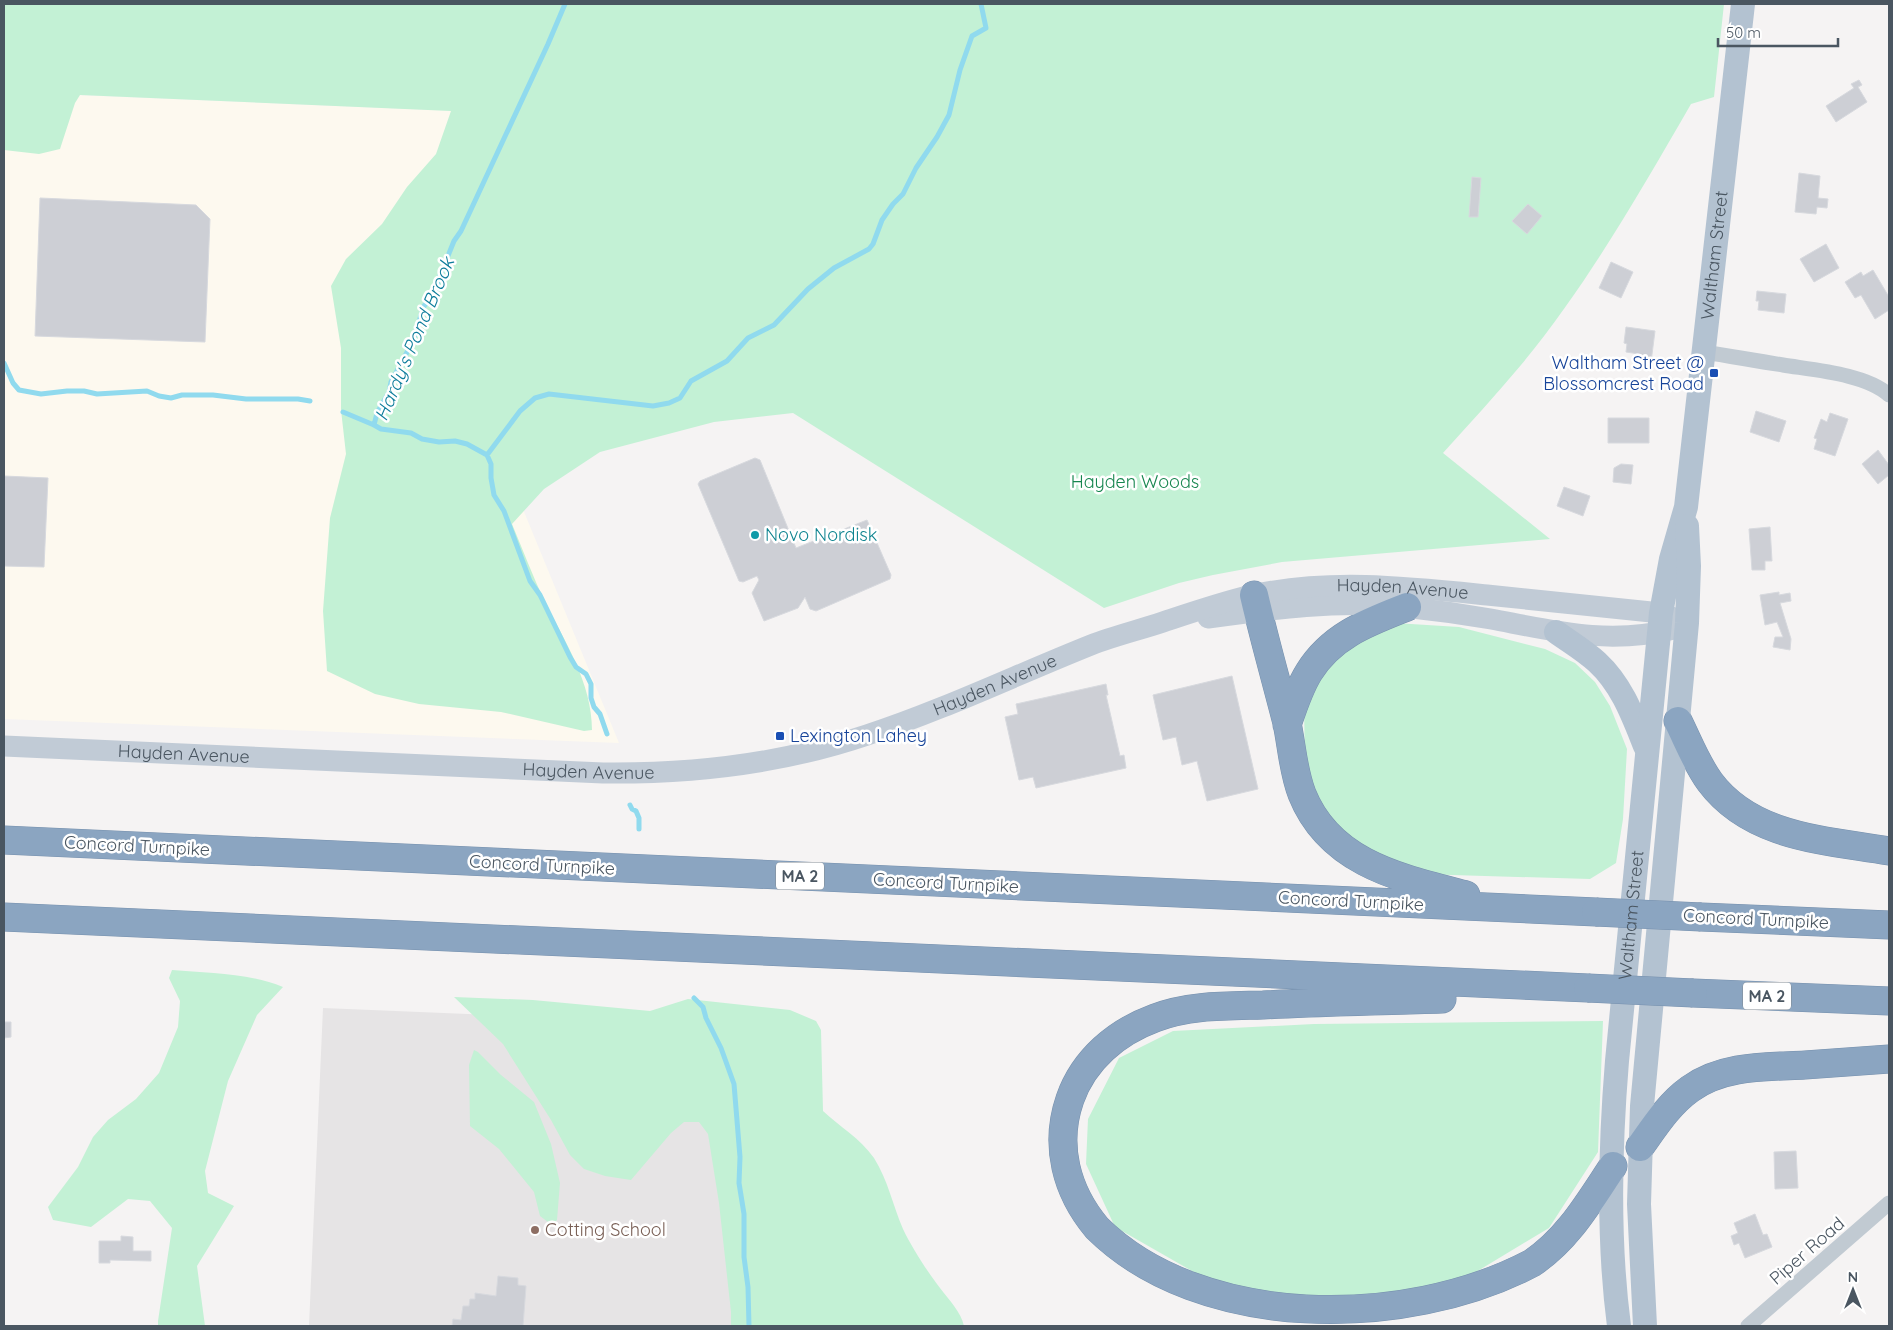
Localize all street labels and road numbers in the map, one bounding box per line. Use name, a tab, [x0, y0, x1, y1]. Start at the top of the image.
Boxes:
street label: Waltham Street	[1695, 189, 1733, 321]
street label: Hayden Avenue	[1336, 573, 1470, 604]
street label: Hayden Avenue	[930, 648, 1060, 721]
street label: Hayden Avenue	[117, 739, 250, 768]
street label: Hayden Avenue	[522, 757, 655, 784]
street label: Concord Turnpike	[64, 830, 211, 861]
street label: Concord Turnpike	[469, 849, 616, 880]
street label: Waltham Street	[1613, 849, 1649, 981]
road number: MA 2	[776, 862, 824, 889]
street label: Concord Turnpike	[873, 867, 1020, 898]
street label: Concord Turnpike	[1278, 885, 1425, 916]
street label: Concord Turnpike	[1683, 903, 1830, 934]
road number: MA 2	[1743, 982, 1791, 1009]
street label: Piper Road	[1764, 1212, 1849, 1290]

